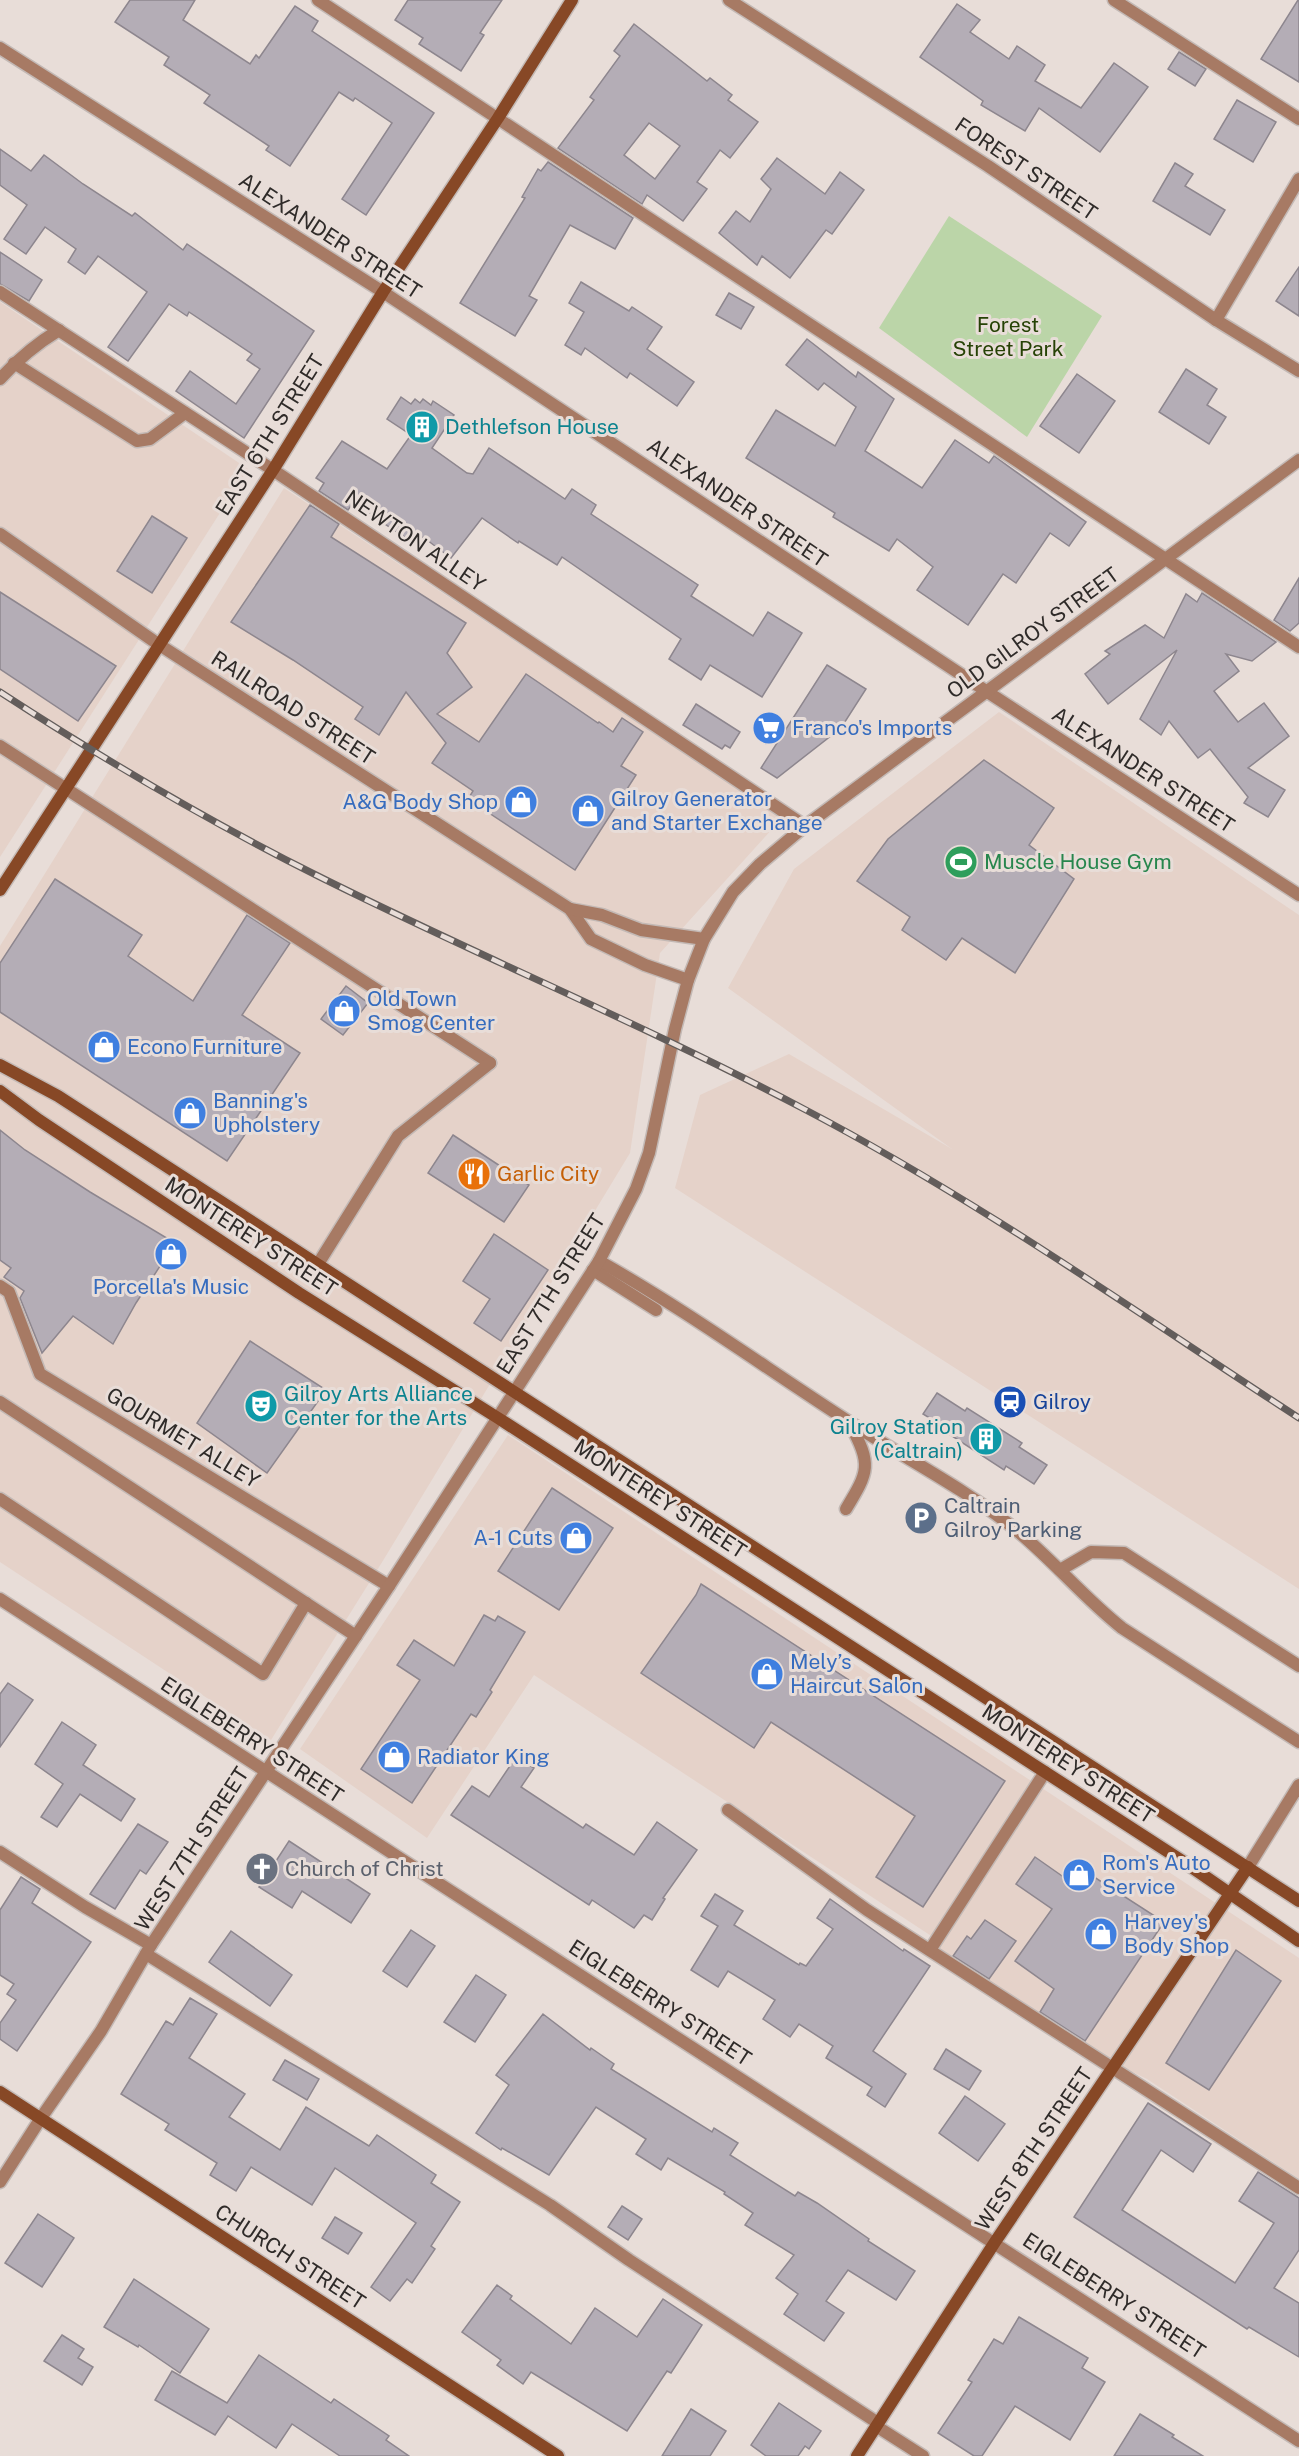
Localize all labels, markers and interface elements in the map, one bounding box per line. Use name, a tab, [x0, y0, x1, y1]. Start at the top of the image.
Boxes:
street label: FOREST STREET	[951, 112, 1102, 225]
street label: ALEXANDER STREET	[234, 167, 426, 304]
park label: Forest Street Park	[952, 312, 1064, 361]
street label: EAST 6TH STREET	[210, 350, 329, 520]
building icon: Dethlefson House	[404, 409, 440, 445]
place label: Dethlefson House	[445, 414, 619, 439]
street label: ALEXANDER STREET	[642, 433, 832, 572]
street label: NEWTON ALLEY	[340, 484, 490, 597]
street label: OLD GILROY STREET	[942, 562, 1124, 703]
street label: RAILROAD STREET	[207, 645, 380, 770]
street label: ALEXANDER STREET	[1047, 701, 1239, 838]
supermarket icon: Franco's Imports	[751, 710, 787, 746]
place label: Franco's Imports	[792, 715, 952, 740]
shop icon: A&G Body Shop	[503, 784, 539, 820]
place label: Gilroy Generator and Starter Exchange	[611, 786, 823, 835]
place label: A&G Body Shop	[342, 789, 498, 814]
shop icon: Gilroy Generator and Starter Exchange	[570, 793, 606, 829]
sports icon: Muscle House Gym	[943, 844, 979, 880]
place label: Muscle House Gym	[984, 849, 1172, 874]
place label: Old Town Smog Center	[367, 986, 495, 1035]
shop icon: Old Town Smog Center	[326, 993, 362, 1029]
shop icon: Econo Furniture	[86, 1029, 122, 1065]
place label: Econo Furniture	[127, 1034, 283, 1059]
place label: Banning's Upholstery	[213, 1088, 320, 1137]
shop icon: Banning's Upholstery	[172, 1095, 208, 1131]
restaurant icon: Garlic City	[456, 1156, 492, 1192]
place label: Garlic City	[497, 1161, 599, 1186]
street label: MONTEREY STREET	[161, 1172, 342, 1302]
street label: EAST 7TH STREET	[491, 1209, 610, 1379]
shop icon: Porcella's Music	[153, 1236, 189, 1272]
place label: Porcella's Music	[93, 1274, 249, 1299]
place label: Gilroy Arts Alliance Center for the Arts	[284, 1381, 473, 1430]
street label: GOURMET ALLEY	[102, 1382, 265, 1493]
station icon: Gilroy	[992, 1384, 1028, 1420]
theatre icon: Gilroy Arts Alliance Center for the Arts	[243, 1388, 279, 1424]
place label: Gilroy	[1033, 1389, 1091, 1414]
place label: Gilroy Station (Caltrain)	[830, 1414, 963, 1463]
building icon: Gilroy Station (Caltrain)	[968, 1421, 1004, 1457]
street label: MONTEREY STREET	[570, 1434, 751, 1564]
place label: Caltrain Gilroy Parking	[944, 1493, 1082, 1542]
parking icon: Caltrain Gilroy Parking	[903, 1500, 939, 1536]
shop icon: A-1 Cuts	[558, 1520, 594, 1556]
place label: A-1 Cuts	[473, 1525, 553, 1550]
place label: Mely’s Haircut Salon	[790, 1649, 923, 1698]
shop icon: Mely’s Haircut Salon	[749, 1656, 785, 1692]
street label: EIGLEBERRY STREET	[156, 1671, 348, 1808]
street label: MONTEREY STREET	[978, 1699, 1159, 1829]
shop icon: Radiator King	[376, 1739, 412, 1775]
place label: Radiator King	[417, 1744, 550, 1769]
street label: WEST 7TH STREET	[129, 1762, 254, 1935]
place label: Rom's Auto Service	[1102, 1850, 1211, 1899]
church icon: Church of Christ	[244, 1851, 280, 1887]
place label: Church of Christ	[285, 1856, 444, 1881]
shop icon: Rom's Auto Service	[1061, 1857, 1097, 1893]
place label: Harvey's Body Shop	[1124, 1909, 1229, 1958]
shop icon: Harvey's Body Shop	[1083, 1916, 1119, 1952]
street label: EIGLEBERRY STREET	[564, 1934, 756, 2071]
street label: WEST 8TH STREET	[970, 2063, 1097, 2235]
street label: CHURCH STREET	[210, 2199, 370, 2315]
street label: EIGLEBERRY STREET	[1018, 2227, 1210, 2364]

